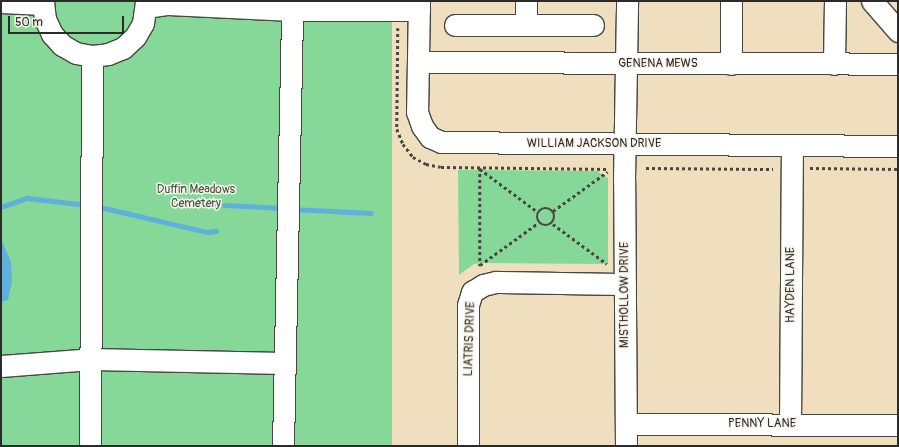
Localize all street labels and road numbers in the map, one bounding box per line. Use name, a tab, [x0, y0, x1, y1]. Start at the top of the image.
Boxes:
street label: GENENA MEWS	[618, 57, 698, 71]
street label: WILLIAM JACKSON DRIVE	[527, 137, 661, 151]
street label: MISTHOLLOW DRIVE	[618, 242, 632, 348]
street label: HAYDEN LANE	[784, 247, 798, 323]
street label: LIATRIS DRIVE	[461, 301, 479, 377]
street label: PENNY LANE	[728, 417, 796, 431]

